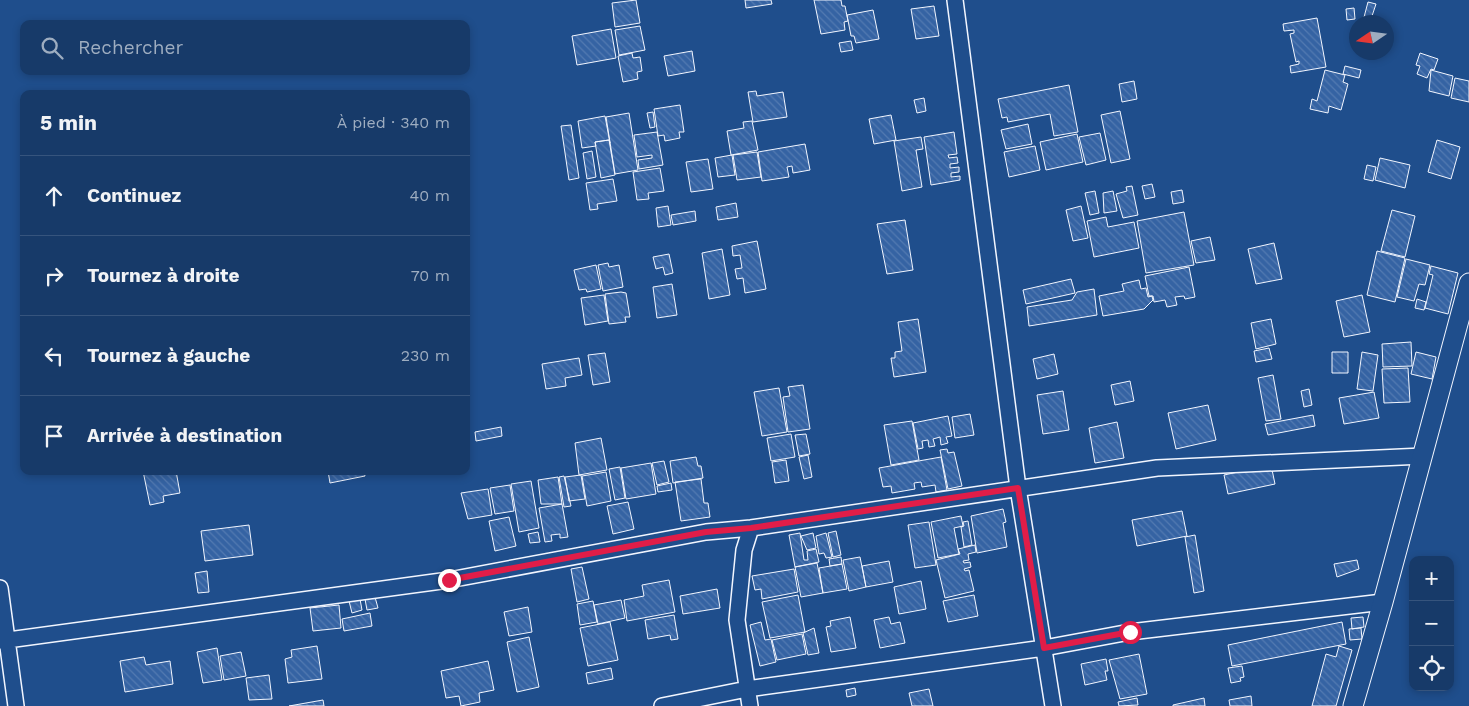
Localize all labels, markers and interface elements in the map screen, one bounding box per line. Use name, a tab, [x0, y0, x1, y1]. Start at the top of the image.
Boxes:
north arrow	[1349, 15, 1394, 60]
search box	[20, 20, 470, 75]
icon: search	[38, 34, 66, 62]
text: Rechercher	[78, 36, 183, 59]
text: 5 min	[40, 110, 97, 135]
text: À pied · 340 m	[337, 113, 450, 132]
icon: ahead	[40, 182, 68, 210]
text: Continuez	[87, 184, 181, 207]
text: 40 m	[410, 186, 450, 205]
icon: right	[40, 262, 68, 290]
text: Tournez à droite	[87, 264, 239, 287]
text: 70 m	[411, 266, 450, 285]
icon: left	[40, 342, 68, 370]
text: Tournez à gauche	[87, 344, 250, 367]
text: 230 m	[401, 346, 450, 365]
icon: arrive	[40, 422, 68, 450]
text: Arrivée à destination	[87, 424, 282, 447]
map controls	[1409, 556, 1454, 691]
button: +	[1409, 556, 1454, 601]
route end	[438, 569, 461, 592]
button: −	[1409, 601, 1454, 646]
route start	[1119, 621, 1142, 644]
button: locate	[1409, 646, 1454, 691]

